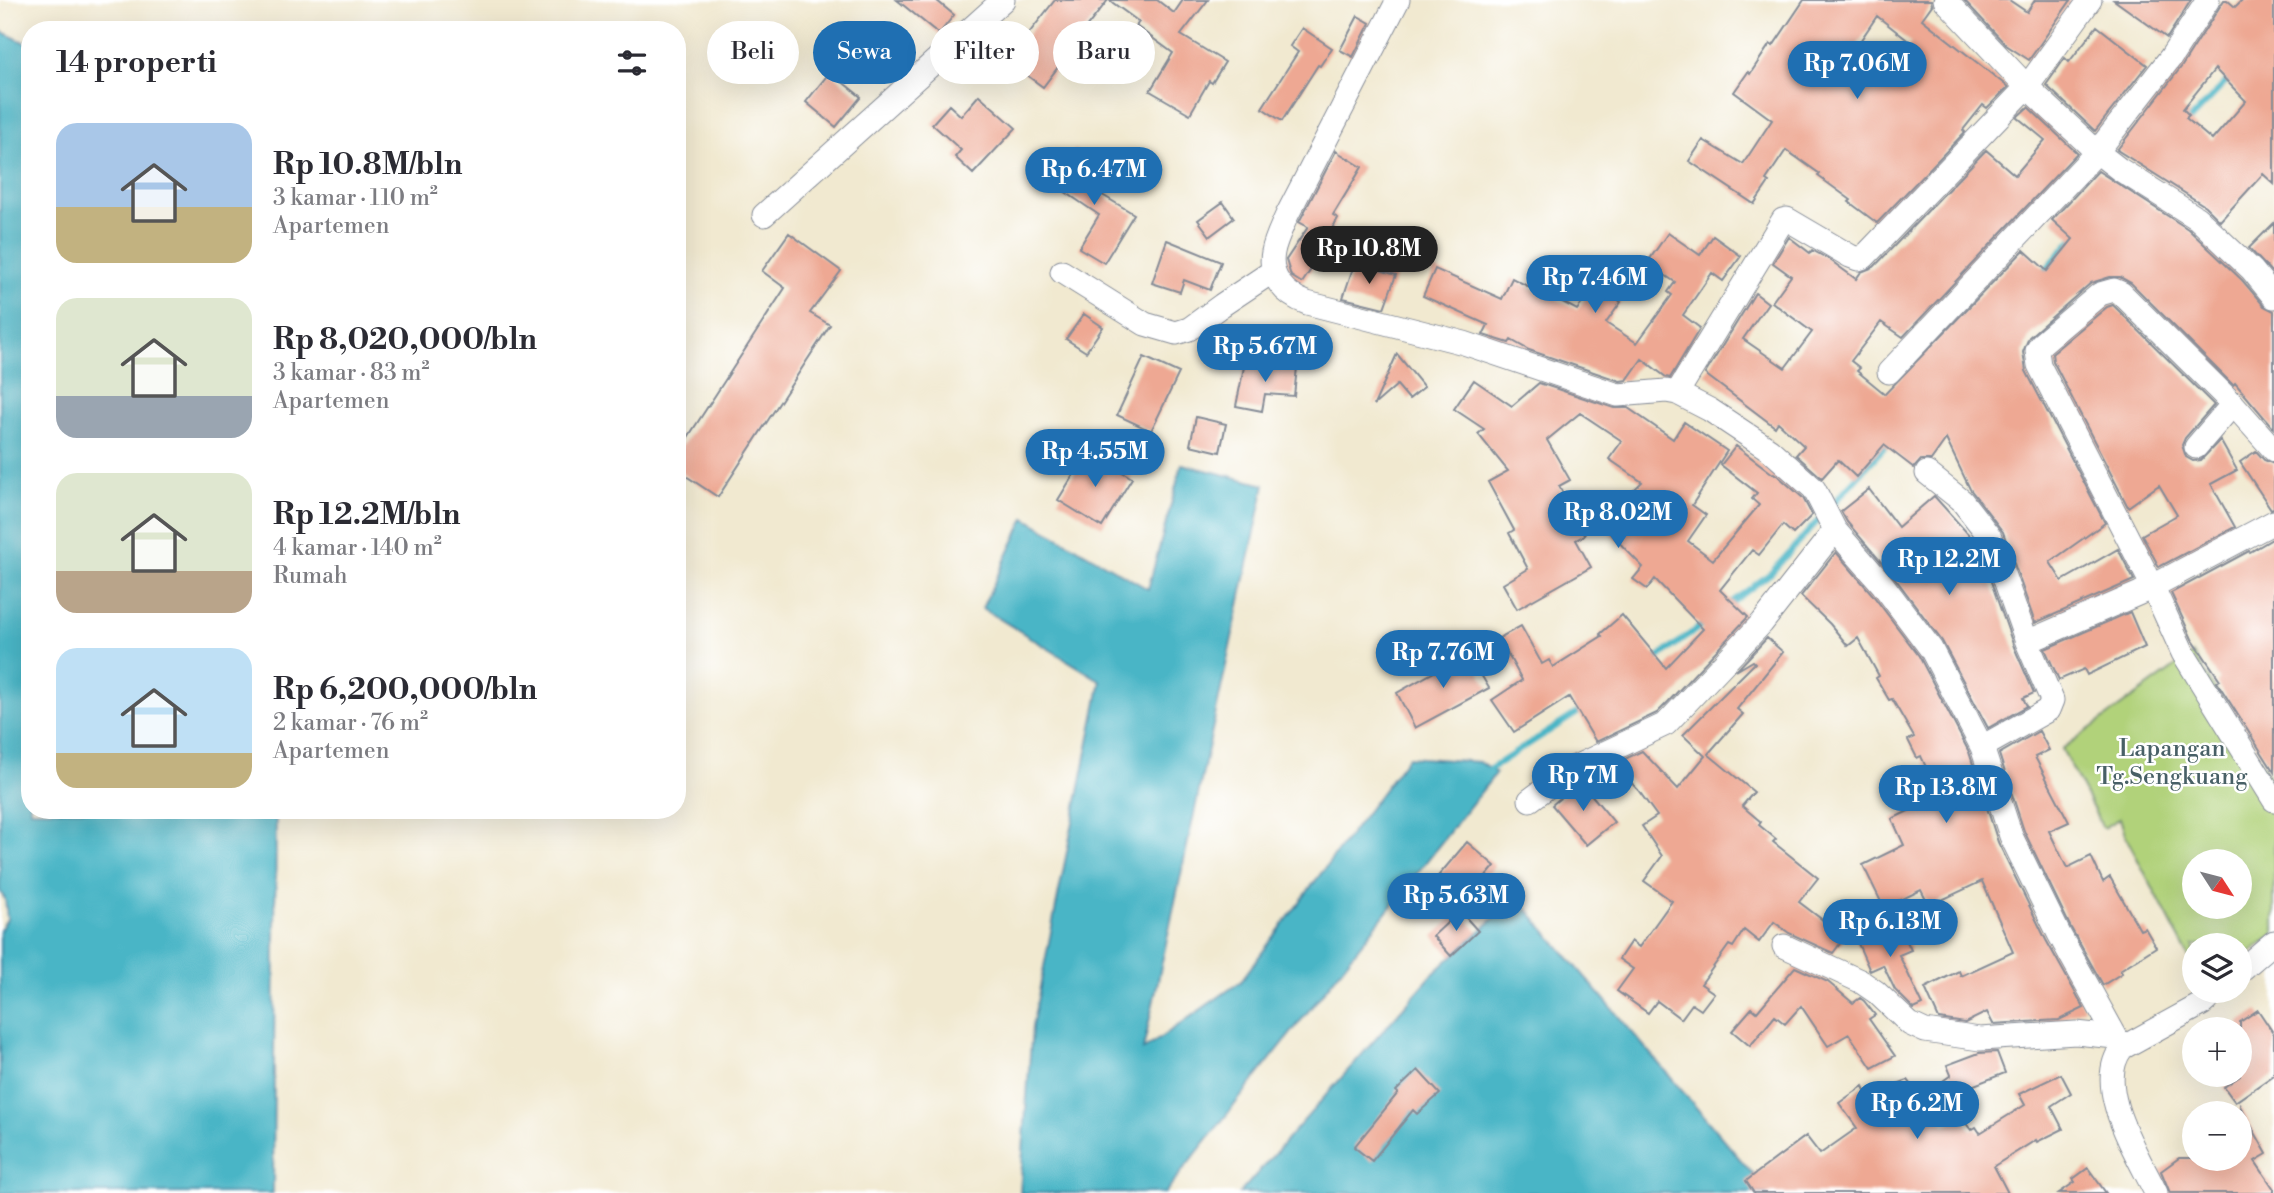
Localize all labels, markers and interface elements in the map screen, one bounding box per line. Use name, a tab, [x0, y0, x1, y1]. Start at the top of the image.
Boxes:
chip: Beli	[707, 21, 799, 84]
chip: Sewa	[813, 21, 916, 84]
chip: Filter	[930, 21, 1039, 84]
chip: Baru	[1053, 21, 1155, 84]
pin: Rp 7.06M	[1785, 42, 1929, 101]
text: 14 properti	[56, 44, 217, 82]
icon: filters	[613, 44, 651, 82]
text: Rp 7.06M	[1804, 50, 1910, 78]
text: Rp 10.8M/bln	[273, 146, 462, 184]
pin: Rp 6.47M	[1022, 148, 1166, 207]
icon: home	[112, 151, 196, 235]
text: Rp 6.47M	[1041, 156, 1147, 184]
text: 3 kamar · 110 m²	[273, 184, 438, 212]
text: Apartemen	[273, 212, 389, 240]
pin: Rp 10.8M	[1297, 226, 1441, 286]
text: Rp 10.8M	[1317, 235, 1421, 263]
pin: Rp 7.46M	[1523, 256, 1667, 315]
text: Rp 7.46M	[1542, 264, 1648, 292]
text: Rp 8,020,000/bln	[273, 321, 537, 359]
pin: Rp 5.67M	[1193, 324, 1337, 384]
icon: home	[112, 326, 196, 410]
text: Rp 5.67M	[1213, 333, 1317, 361]
text: 3 kamar · 83 m²	[273, 359, 430, 387]
text: Apartemen	[273, 387, 389, 415]
pin: Rp 4.55M	[1023, 430, 1167, 489]
text: Rp 4.55M	[1042, 438, 1148, 466]
pin: Rp 8.02M	[1546, 490, 1690, 550]
text: Rp 12.2M/bln	[273, 496, 460, 534]
text: Rp 8.02M	[1564, 499, 1672, 527]
icon: home	[112, 501, 196, 585]
text: 4 kamar · 140 m²	[273, 534, 442, 562]
pin: Rp 12.2M	[1877, 538, 2021, 597]
text: Rp 12.2M	[1897, 546, 2001, 574]
text: Rumah	[273, 562, 348, 590]
pin: Rp 7.76M	[1371, 630, 1515, 690]
text: Rp 7.76M	[1392, 639, 1494, 667]
text: Rp 6,200,000/bln	[273, 671, 537, 709]
icon: home	[112, 676, 196, 760]
text: 2 kamar · 76 m²	[273, 709, 428, 737]
park label: Lapangan Tg.Sengkuang	[2096, 734, 2248, 792]
text: Apartemen	[273, 737, 389, 765]
pin: Rp 7M	[1534, 754, 1632, 813]
text: Rp 7M	[1548, 762, 1618, 790]
pin: Rp 13.8M	[1874, 766, 2018, 825]
text: Rp 13.8M	[1895, 774, 1997, 802]
north arrow	[2182, 849, 2252, 919]
map controls	[2182, 849, 2252, 1171]
pin: Rp 5.63M	[1384, 874, 1528, 933]
text: Rp 5.63M	[1403, 882, 1509, 910]
pin: Rp 6.13M	[1818, 900, 1962, 959]
text: Rp 6.13M	[1839, 908, 1941, 936]
button: layers	[2182, 933, 2252, 1003]
button: +	[2182, 1017, 2252, 1087]
pin: Rp 6.2M	[1852, 1082, 1982, 1141]
text: Rp 6.2M	[1871, 1090, 1963, 1118]
button: −	[2182, 1101, 2252, 1171]

